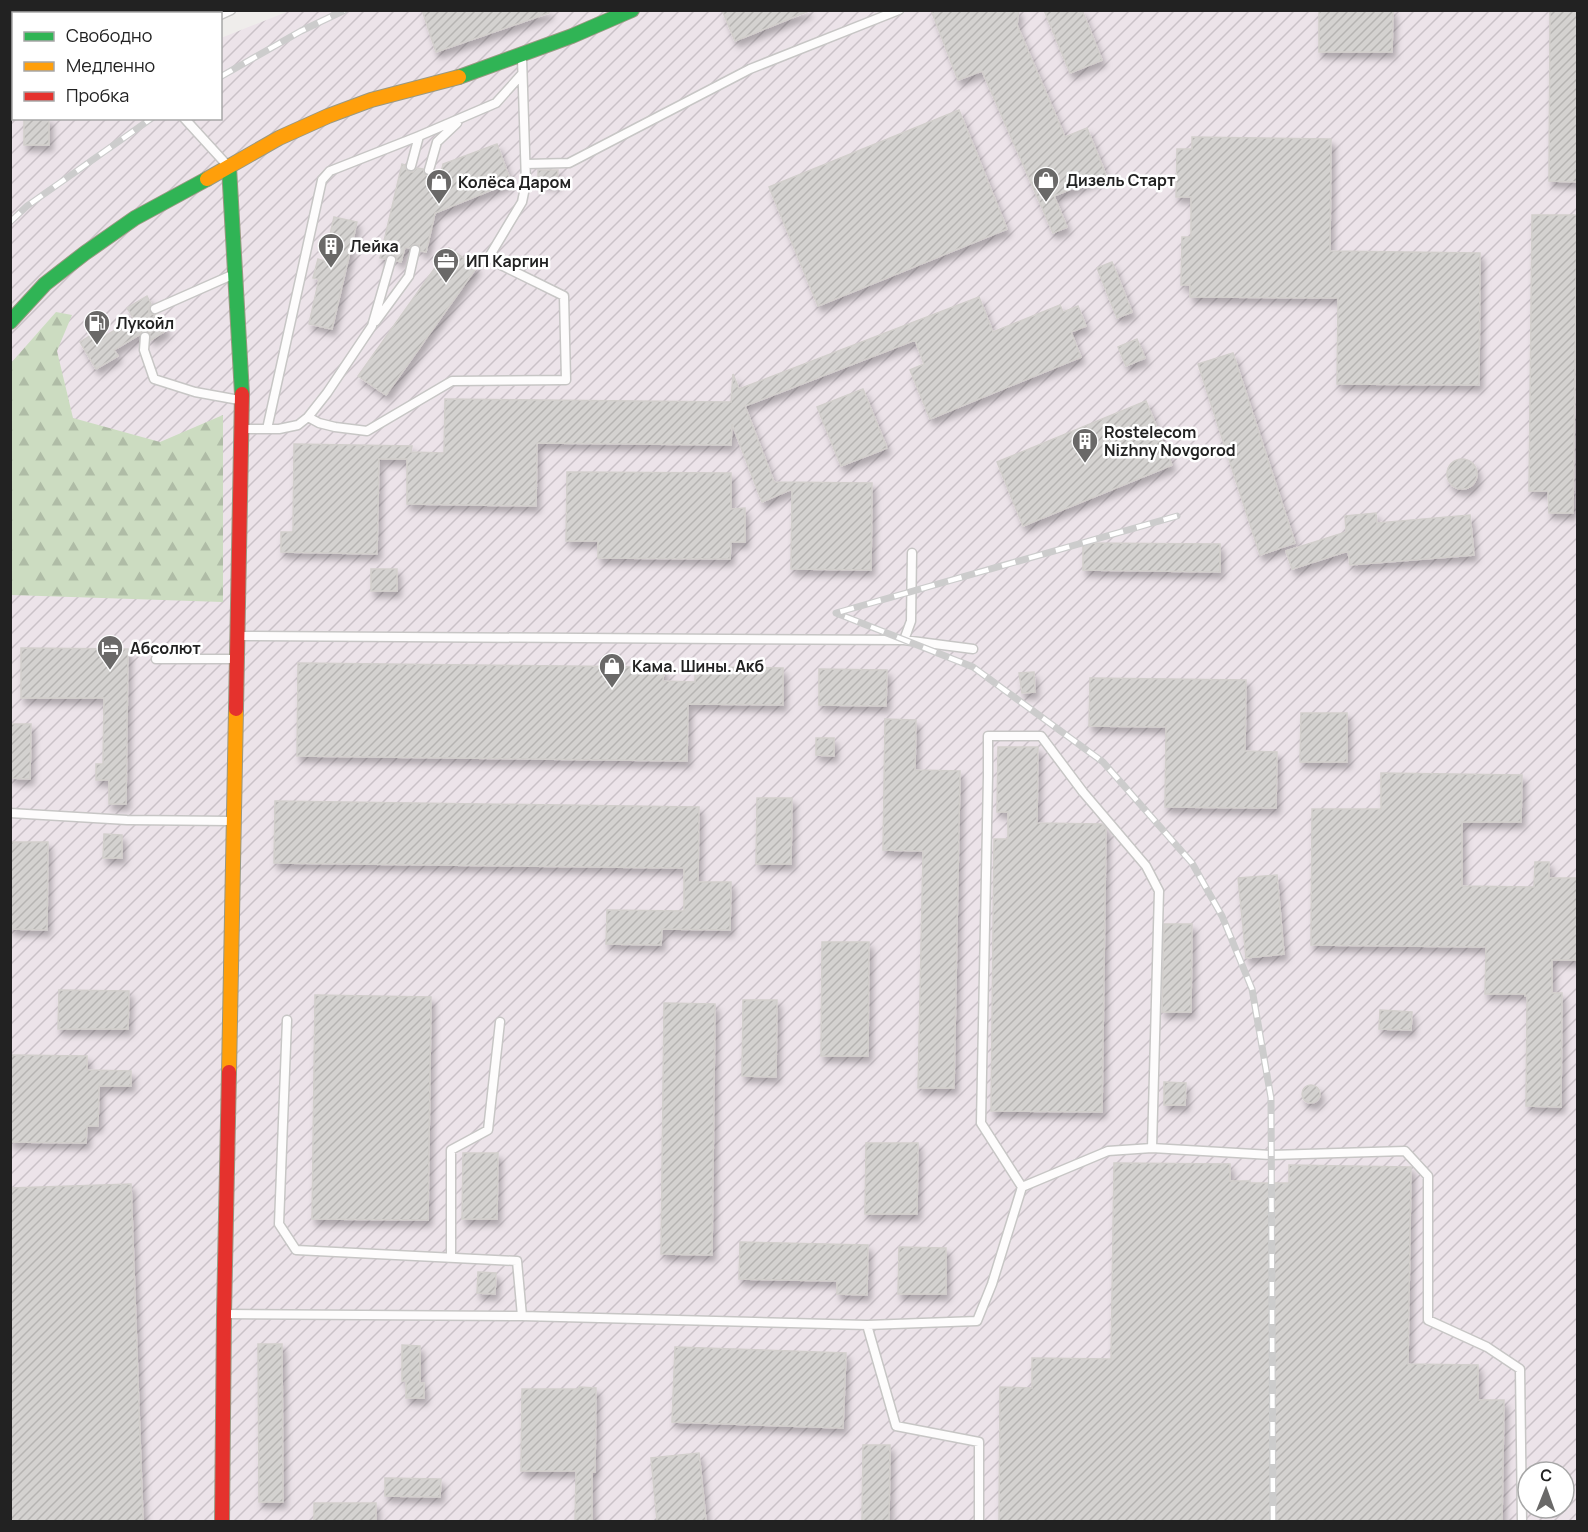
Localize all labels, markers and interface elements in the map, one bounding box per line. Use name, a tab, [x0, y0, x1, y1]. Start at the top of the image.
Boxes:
legend	[12, 12, 222, 120]
text: Свободно	[66, 23, 152, 47]
text: Медленно	[66, 53, 155, 77]
text: Пробка	[66, 83, 129, 107]
shop icon: Дизель Старт	[1031, 165, 1061, 203]
shop icon: Колёса Даром	[424, 167, 454, 205]
place label: Дизель Старт	[1066, 169, 1176, 191]
place label: Колёса Даром	[458, 171, 571, 193]
building icon: Лейка	[316, 231, 346, 269]
place label: Лейка	[350, 235, 399, 257]
office icon: ИП Каргин	[431, 246, 461, 284]
place label: ИП Каргин	[466, 250, 549, 272]
fuel station icon: Лукойл	[82, 308, 112, 346]
place label: Лукойл	[116, 312, 174, 334]
place label: Rostelecom Nizhny Novgorod	[1104, 421, 1236, 461]
building icon: Rostelecom Nizhny Novgorod	[1070, 426, 1100, 464]
hotel icon: Абсолют	[95, 633, 125, 671]
place label: Абсолют	[130, 637, 201, 659]
shop icon: Кама. Шины. Акб	[597, 651, 627, 689]
place label: Кама. Шины. Акб	[632, 655, 764, 677]
north arrow	[1516, 1460, 1576, 1520]
text: С	[1540, 1464, 1553, 1486]

